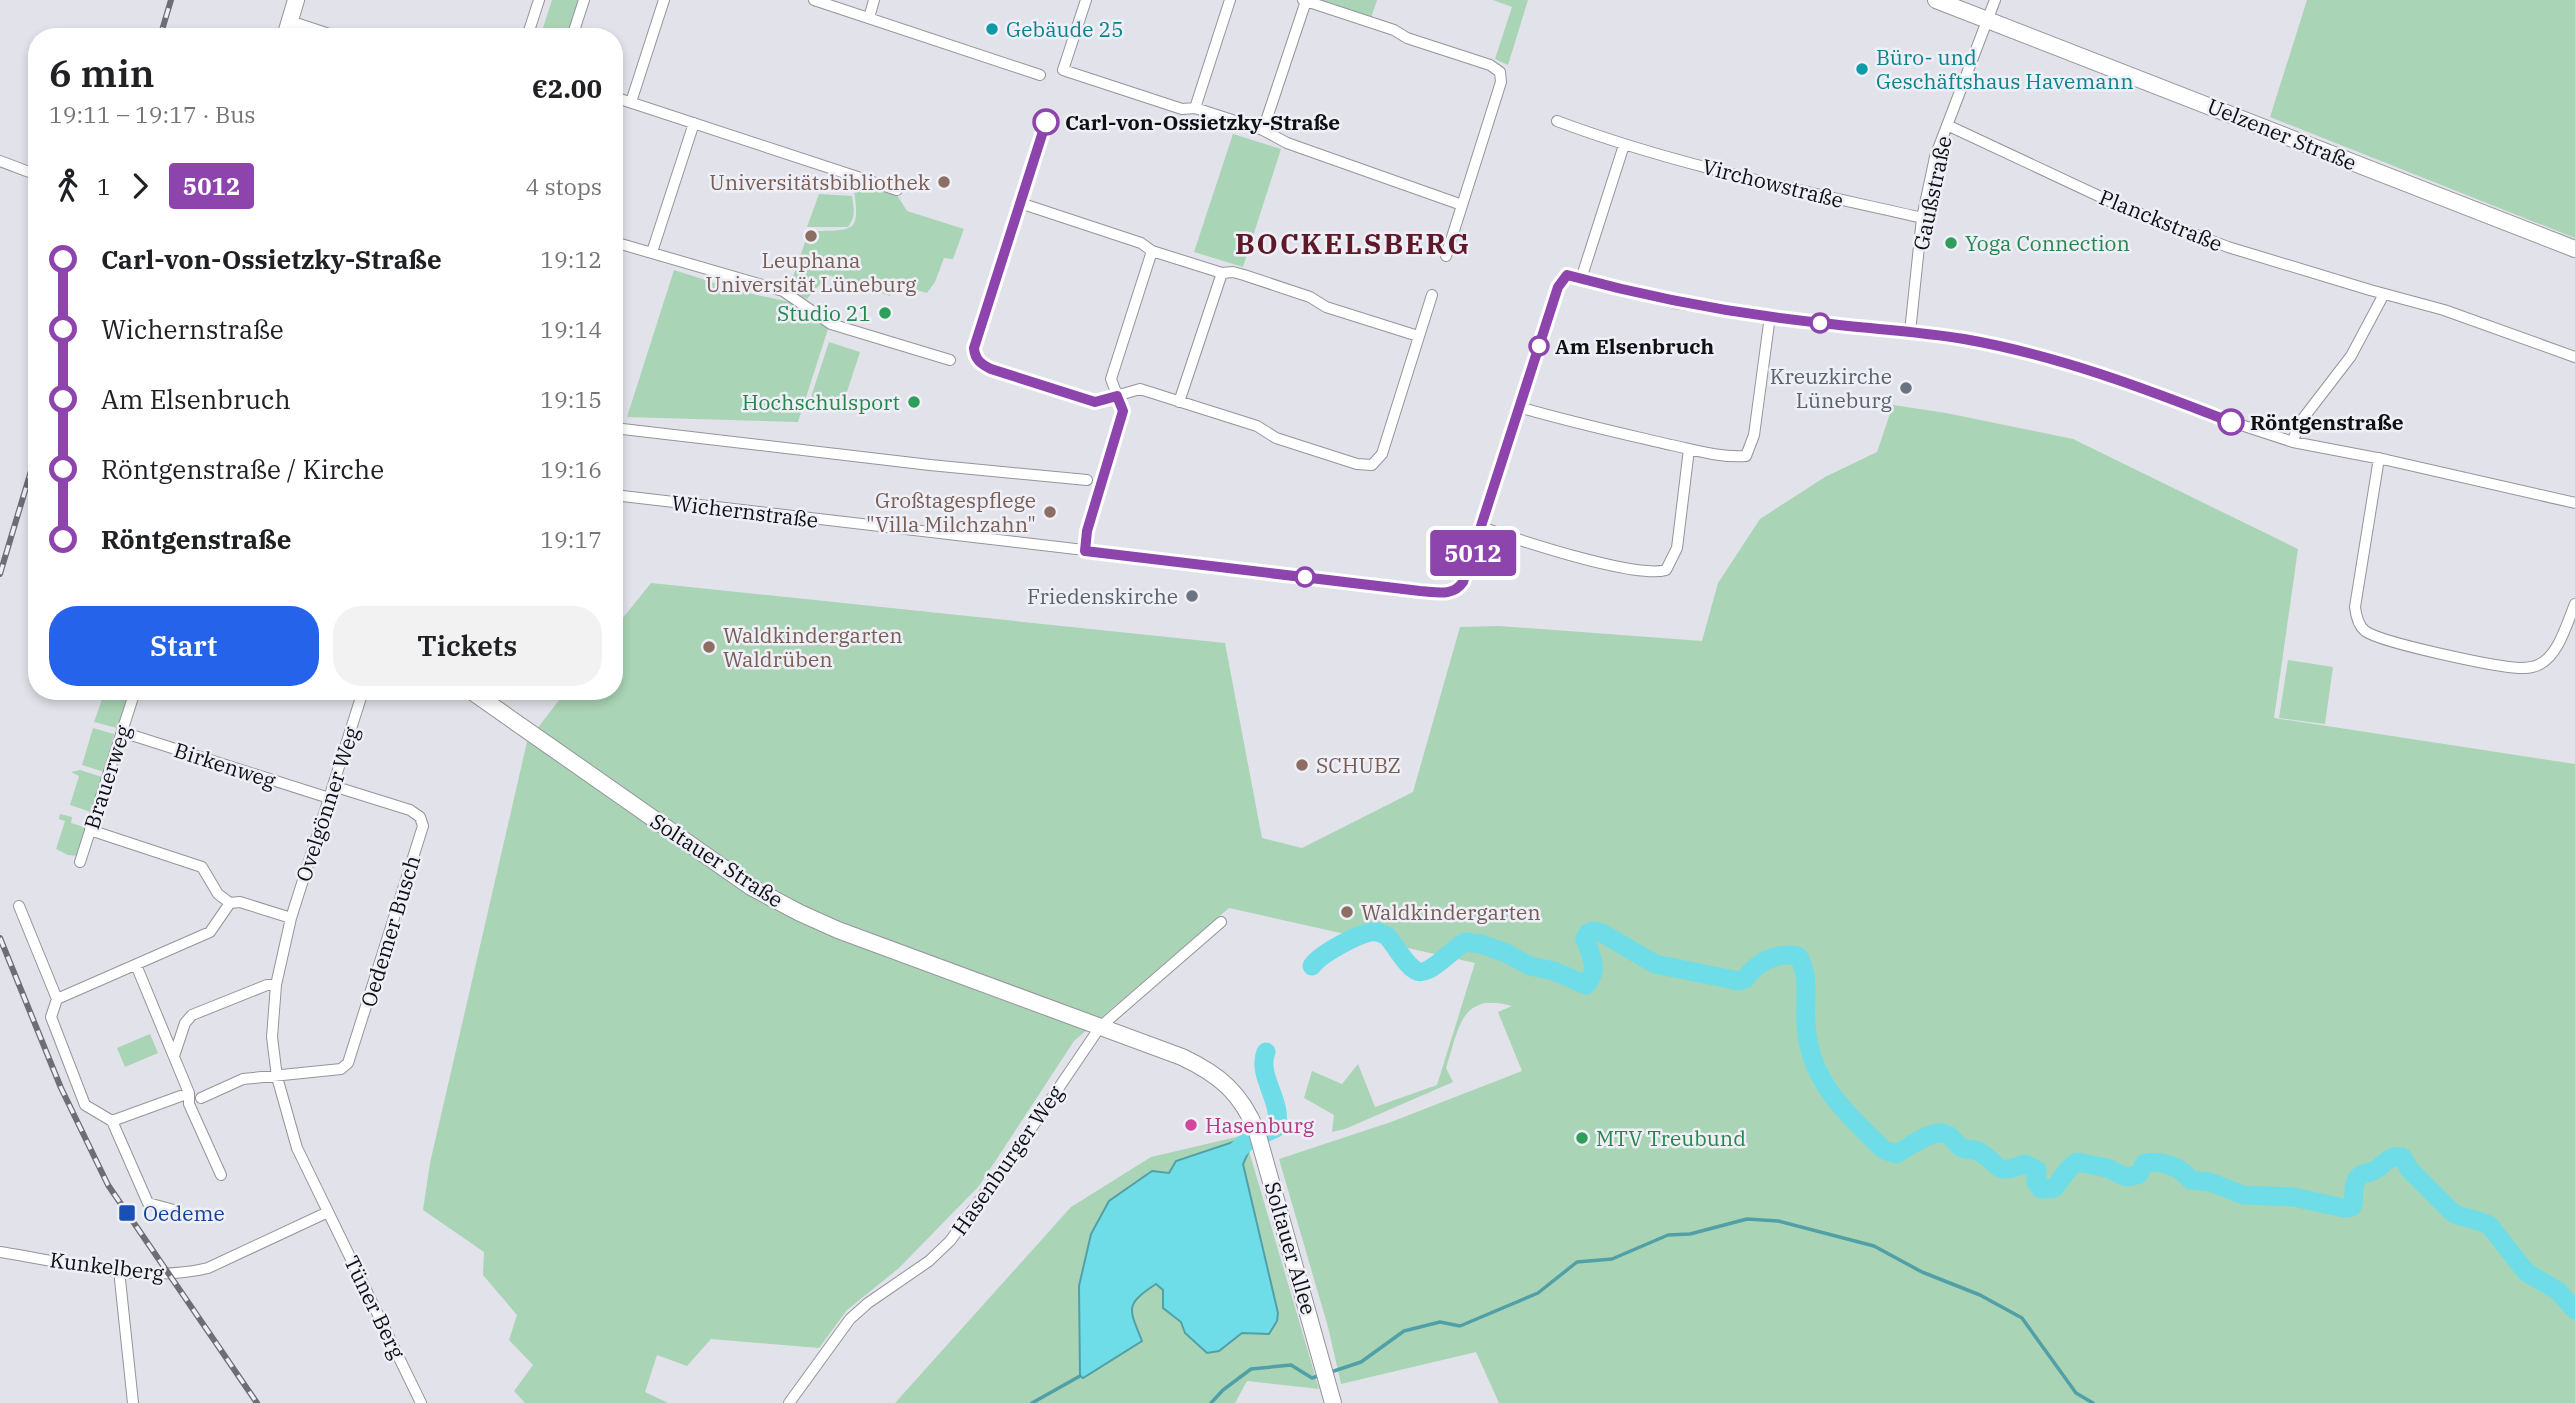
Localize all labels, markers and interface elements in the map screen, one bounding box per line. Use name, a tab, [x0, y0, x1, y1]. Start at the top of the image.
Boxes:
place label: Gebäude 25	[1006, 15, 1124, 43]
marker: Gebäude 25	[984, 21, 1000, 37]
place label: Büro- und Geschäftshaus Havemann	[1876, 43, 2134, 95]
text: 6 min	[49, 48, 155, 97]
marker: Büro- und Geschäftshaus Havemann	[1854, 61, 1870, 77]
text: €2.00	[532, 71, 602, 105]
street label: Uelzener Straße	[2203, 91, 2361, 177]
text: 19:11 – 19:17 · Bus	[49, 99, 256, 129]
place label: Carl-von-Ossietzky-Straße	[1065, 108, 1340, 136]
marker: Carl-von-Ossietzky-Straße	[1033, 109, 1059, 135]
street label: Gaußstraße	[1906, 133, 1958, 253]
street label: Virchowstraße	[1700, 152, 1846, 214]
icon: walk	[49, 167, 87, 205]
icon: forward	[121, 167, 159, 205]
place label: Universitätsbibliothek	[709, 168, 931, 196]
text: 5012	[183, 170, 240, 202]
text: 1	[97, 171, 111, 201]
text: 4 stops	[525, 171, 602, 201]
marker: Universitätsbibliothek	[936, 174, 952, 190]
street label: Planckstraße	[2095, 183, 2227, 257]
district label: BOCKELSBERG	[1235, 225, 1471, 262]
marker: Leuphana Universität Lüneburg	[803, 228, 819, 244]
place label: Yoga Connection	[1965, 229, 2130, 257]
marker: Yoga Connection	[1943, 235, 1959, 251]
text: Carl-von-Ossietzky-Straße	[101, 242, 442, 276]
text: 19:12	[540, 244, 602, 274]
place label: Leuphana Universität Lüneburg	[705, 246, 917, 298]
place label: Studio 21	[777, 299, 871, 327]
marker: Studio 21	[877, 305, 893, 321]
text: Wichernstraße	[101, 312, 284, 346]
unlabelled marker	[1810, 313, 1830, 333]
text: 19:14	[540, 314, 602, 344]
place label: Am Elsenbruch	[1555, 332, 1715, 360]
marker: Am Elsenbruch	[1529, 336, 1549, 356]
place label: Kreuzkirche Lüneburg	[1770, 362, 1893, 414]
marker: Kreuzkirche Lüneburg	[1898, 380, 1914, 396]
text: Am Elsenbruch	[101, 382, 291, 416]
text: 19:15	[540, 384, 602, 414]
place label: Hochschulsport	[742, 388, 900, 416]
marker: Hochschulsport	[906, 394, 922, 410]
place label: Röntgenstraße	[2250, 408, 2404, 436]
marker: Röntgenstraße	[2218, 409, 2244, 435]
text: Röntgenstraße / Kirche	[101, 452, 384, 486]
text: 19:16	[540, 454, 602, 484]
place label: Großtagespflege "Villa Milchzahn"	[866, 486, 1036, 538]
street label: Wichernstraße	[670, 488, 820, 534]
marker: Großtagespflege "Villa Milchzahn"	[1042, 504, 1058, 520]
text: Röntgenstraße	[101, 522, 291, 556]
text: 19:17	[540, 524, 602, 554]
line badge: 5012	[1424, 530, 1522, 576]
text: 5012	[1444, 537, 1502, 569]
unlabelled marker	[1295, 567, 1315, 587]
place label: Friedenskirche	[1027, 582, 1178, 610]
marker: Friedenskirche	[1184, 588, 1200, 604]
button: Start	[49, 606, 319, 686]
button: Tickets	[333, 606, 602, 686]
place label: Waldkindergarten Waldrüben	[723, 621, 903, 673]
marker: Waldkindergarten Waldrüben	[701, 639, 717, 655]
street label: Brauerweg	[77, 721, 137, 833]
street label: Ovelgönner Weg	[289, 722, 365, 885]
street label: Birkenweg	[171, 735, 280, 795]
place label: SCHUBZ	[1316, 751, 1401, 779]
marker: SCHUBZ	[1294, 757, 1310, 773]
street label: Soltauer Straße	[645, 807, 789, 913]
street label: Oedemer Busch	[354, 852, 426, 1010]
place label: Waldkindergarten	[1361, 898, 1541, 926]
marker: Waldkindergarten	[1339, 904, 1355, 920]
street label: Hasenburger Weg	[945, 1079, 1069, 1240]
place label: Hasenburg	[1205, 1111, 1315, 1139]
marker: Hasenburg	[1183, 1117, 1199, 1133]
place label: MTV Treubund	[1596, 1124, 1746, 1152]
marker: MTV Treubund	[1574, 1130, 1590, 1146]
street label: Soltauer Allee	[1259, 1178, 1323, 1318]
place label: Oedeme	[143, 1199, 225, 1227]
marker: Oedeme	[117, 1203, 137, 1223]
street label: Kunkelberg	[48, 1245, 166, 1287]
street label: Tüner Berg	[338, 1251, 412, 1364]

